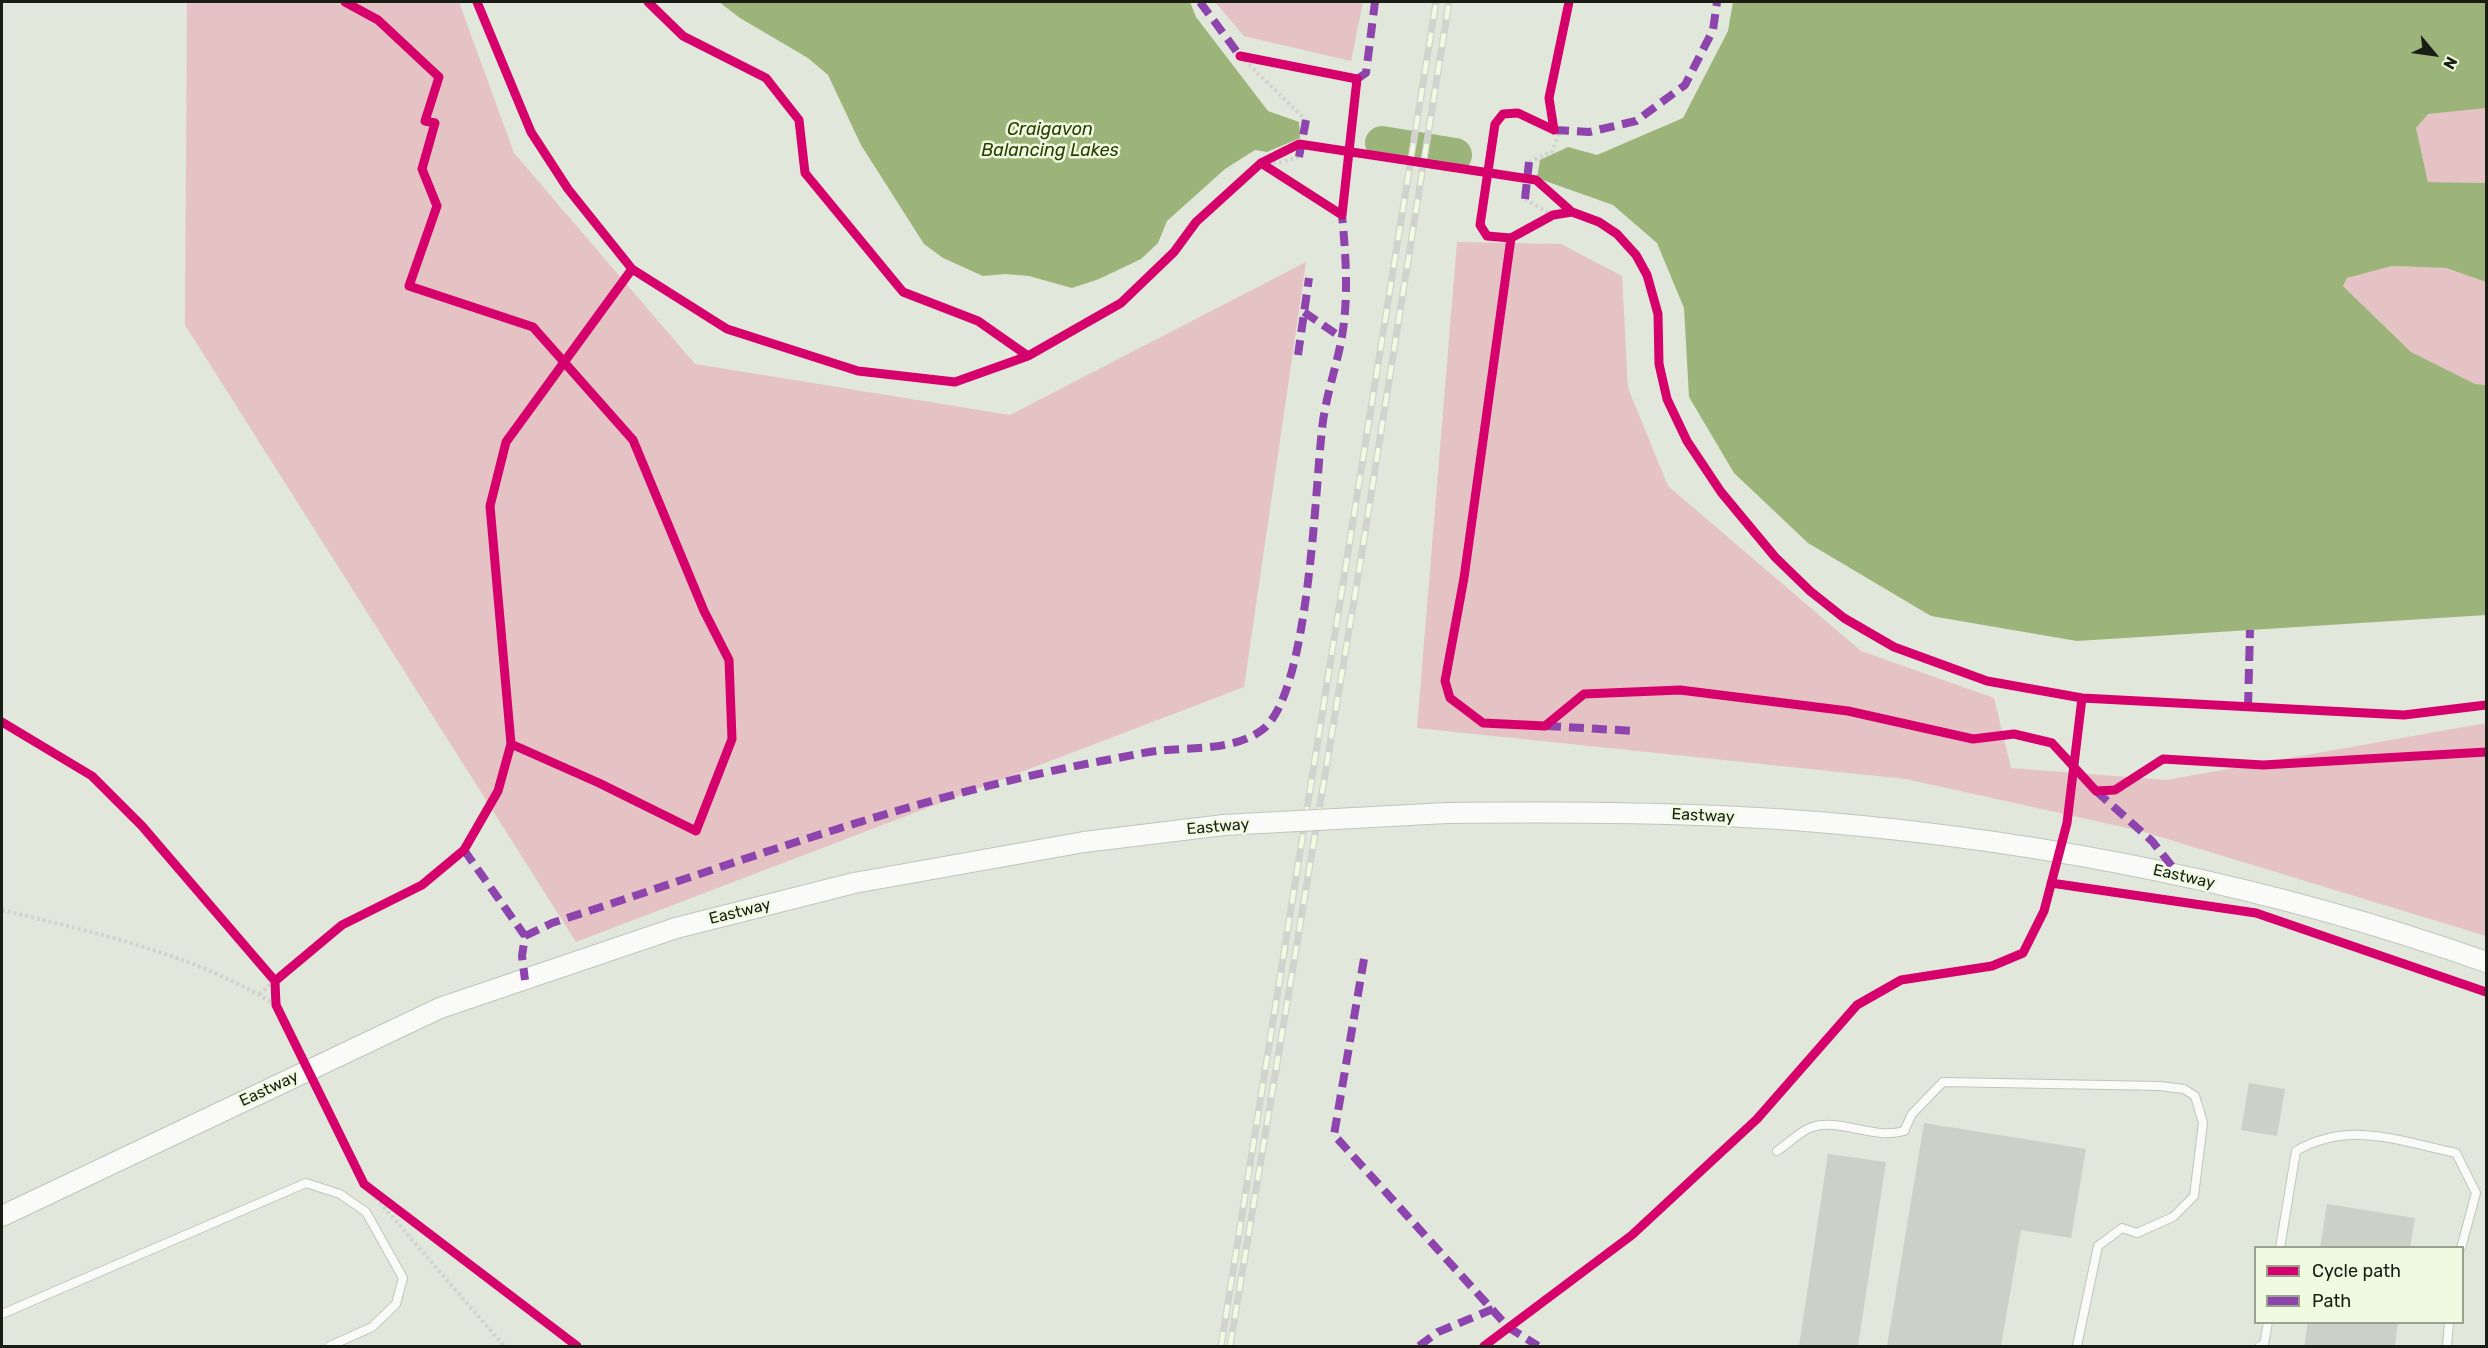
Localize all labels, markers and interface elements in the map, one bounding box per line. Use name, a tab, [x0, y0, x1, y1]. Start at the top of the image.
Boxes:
north arrow	[2404, 24, 2464, 84]
text: N	[2439, 53, 2461, 73]
water label: Craigavon Balancing Lakes	[981, 119, 1119, 162]
street label: Eastway	[1671, 805, 1735, 827]
street label: Eastway	[1186, 815, 1250, 839]
street label: Eastway	[2151, 861, 2217, 893]
street label: Eastway	[707, 895, 773, 929]
street label: Eastway	[236, 1067, 302, 1111]
legend	[2254, 1246, 2464, 1324]
text: Cycle path	[2312, 1260, 2401, 1282]
text: Path	[2312, 1290, 2351, 1312]

